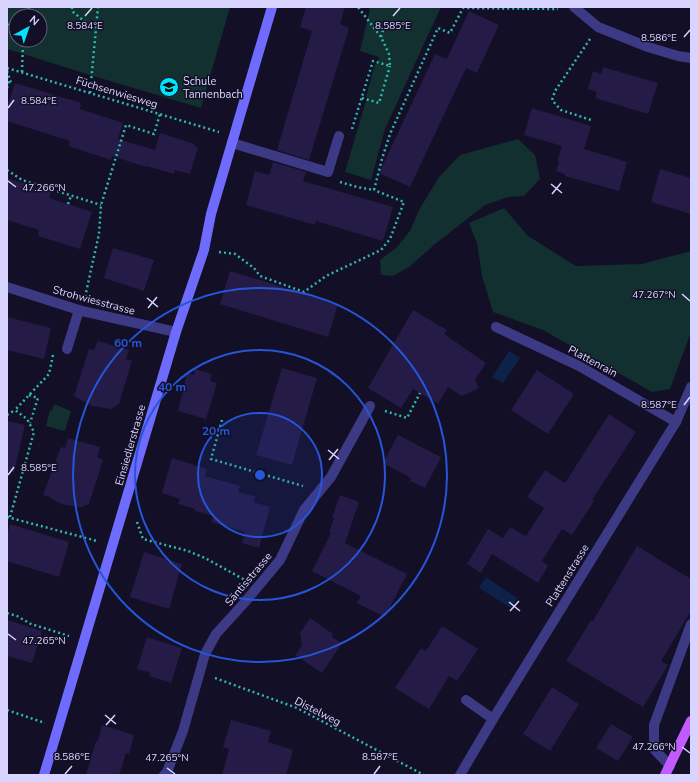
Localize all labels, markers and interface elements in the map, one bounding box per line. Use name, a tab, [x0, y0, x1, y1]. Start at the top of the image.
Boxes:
north arrow	[8, 8, 48, 48]
text: N	[26, 12, 42, 29]
text: 8.584°E	[67, 19, 103, 33]
text: 8.585°E	[375, 19, 411, 33]
text: 8.586°E	[641, 31, 677, 45]
street label: Füchsenwiesweg	[74, 73, 160, 112]
place label: Schule Tannenbach	[183, 74, 243, 102]
school or university icon: Schule Tannenbach	[158, 76, 180, 98]
text: 8.584°E	[21, 94, 57, 108]
text: 47.266°N	[22, 181, 66, 195]
street label: Strohwiesstrasse	[51, 282, 137, 319]
text: 47.267°N	[632, 288, 676, 302]
text: 60 m	[114, 335, 142, 351]
street label: Plattenrain	[565, 342, 620, 381]
text: 40 m	[158, 379, 186, 395]
text: 8.587°E	[641, 398, 677, 412]
street label: Einsiedlerstrasse	[112, 403, 149, 487]
text: 20 m	[202, 423, 230, 439]
text: 8.585°E	[21, 461, 57, 475]
centre of rings	[253, 468, 267, 482]
street label: Plattenstrasse	[542, 541, 593, 609]
street label: Säntisstrasse	[221, 549, 275, 609]
text: 47.265°N	[22, 634, 66, 648]
street label: Distelweg	[292, 693, 344, 730]
text: 47.266°N	[632, 740, 676, 754]
text: 8.586°E	[54, 750, 90, 764]
text: 8.587°E	[362, 750, 398, 764]
text: 47.265°N	[145, 751, 189, 765]

